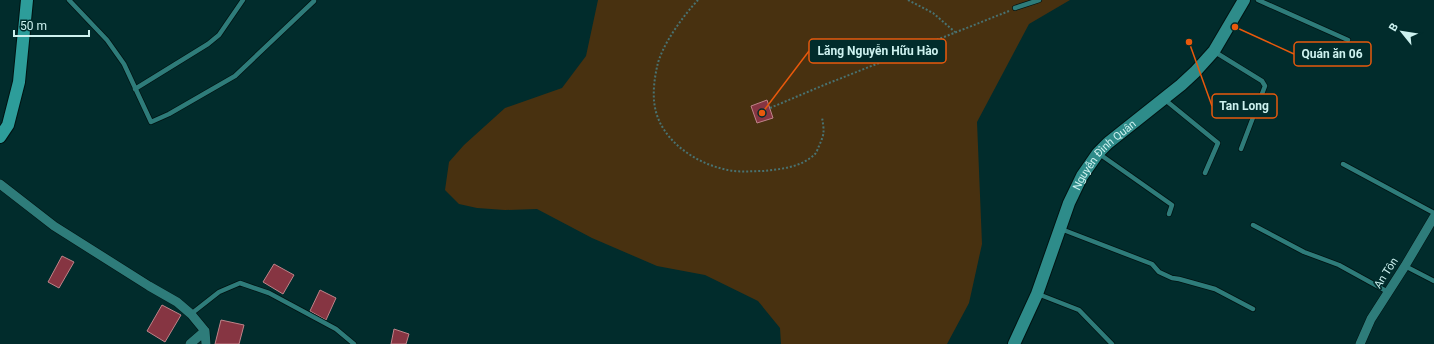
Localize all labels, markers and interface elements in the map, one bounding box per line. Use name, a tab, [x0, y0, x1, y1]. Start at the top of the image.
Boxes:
scale bar	[14, 12, 89, 38]
north arrow	[1382, 12, 1422, 52]
text: 50 m	[20, 19, 47, 33]
text: B	[1386, 21, 1401, 34]
callout: Lăng Nguyễn Hữu Hào	[809, 39, 946, 63]
callout: Quán ăn 06	[1294, 42, 1371, 66]
text: Lăng Nguyễn Hữu Hào	[818, 44, 939, 58]
text: Quán ăn 06	[1301, 47, 1363, 61]
callout: Tan Long	[1212, 94, 1277, 118]
text: Tan Long	[1219, 99, 1269, 113]
street label: Nguyễn Đình Quân	[1070, 117, 1138, 192]
street label: An Tôn	[1371, 255, 1401, 291]

